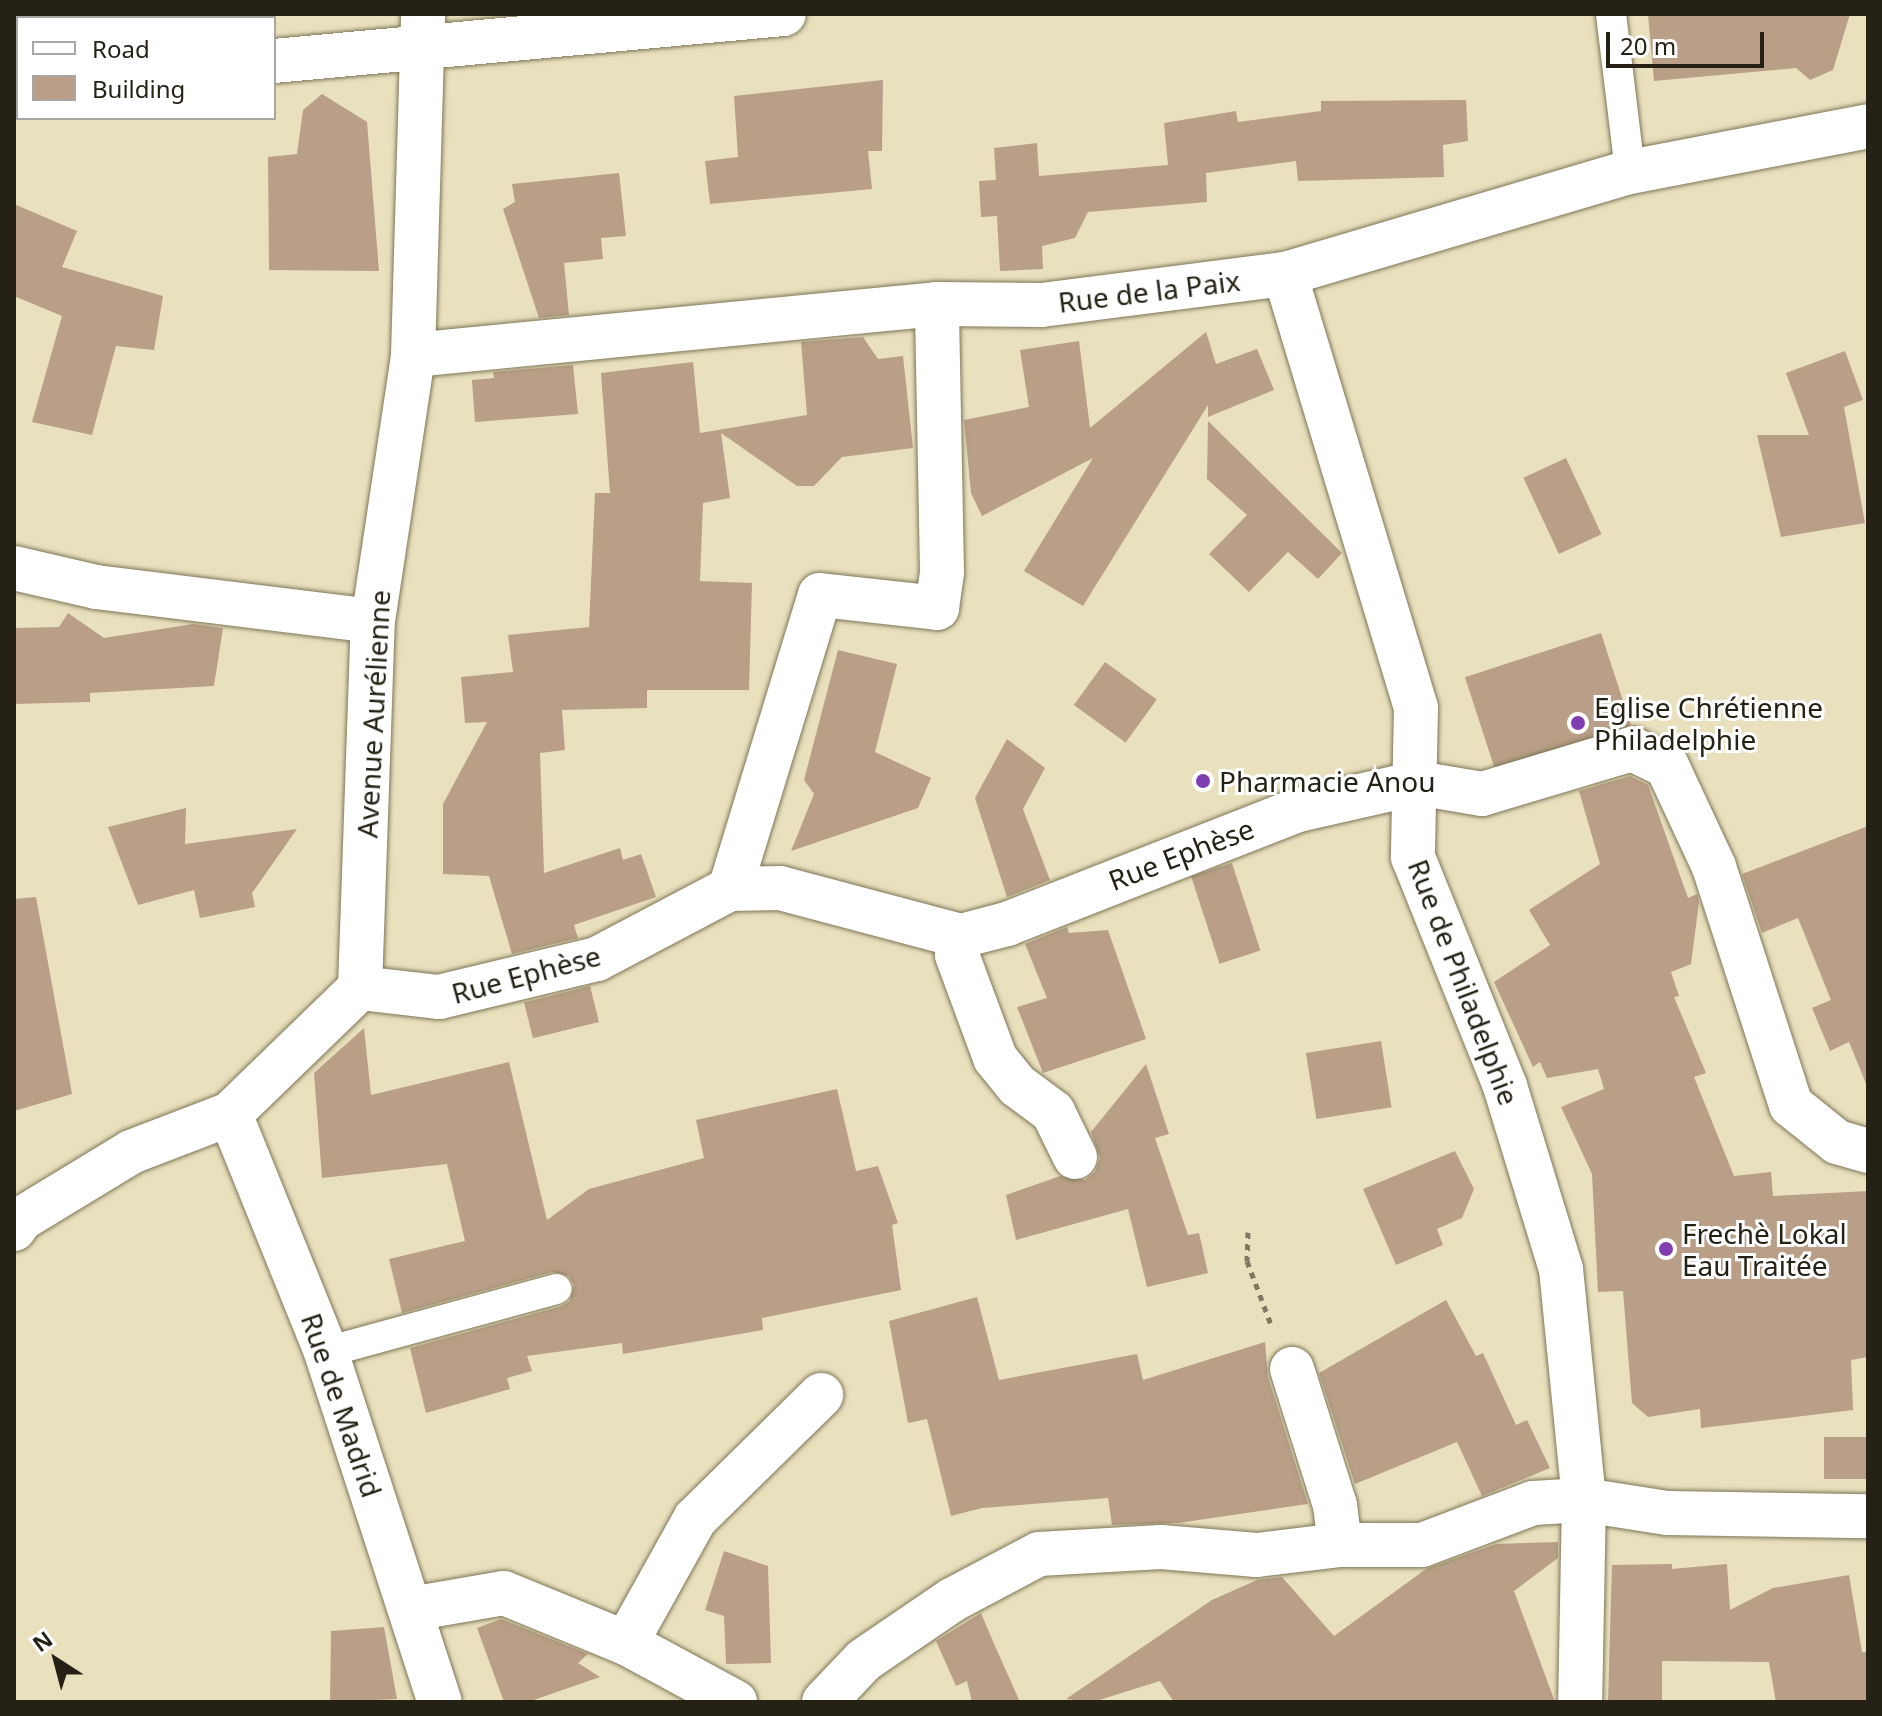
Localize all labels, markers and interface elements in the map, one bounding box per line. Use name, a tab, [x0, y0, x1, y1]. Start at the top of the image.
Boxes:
legend	[16, 16, 276, 120]
scale bar	[1610, 16, 1768, 66]
text: 20 m	[1620, 29, 1676, 62]
text: Road	[92, 32, 150, 65]
text: Building	[92, 72, 185, 105]
street label: Rue de la Paix	[1056, 263, 1242, 319]
street label: Avenue Aurélienne	[350, 589, 396, 839]
place label: Eglise Chrétienne Philadelphie	[1594, 690, 1823, 756]
marker: Eglise Chrétienne Philadelphie	[1569, 714, 1587, 732]
place label: Pharmacie Anou	[1219, 764, 1436, 798]
marker: Pharmacie Anou	[1194, 772, 1212, 790]
street label: Rue Ephèse	[1104, 811, 1258, 897]
street label: Rue de Philadelphie	[1402, 854, 1526, 1110]
street label: Rue Ephèse	[448, 938, 604, 1010]
place label: Frechè Lokal Eau Traitée	[1682, 1216, 1847, 1282]
marker: Frechè Lokal Eau Traitée	[1657, 1240, 1675, 1258]
street label: Rue de Madrid	[295, 1309, 389, 1501]
north arrow	[16, 1620, 96, 1700]
text: N	[26, 1623, 58, 1658]

